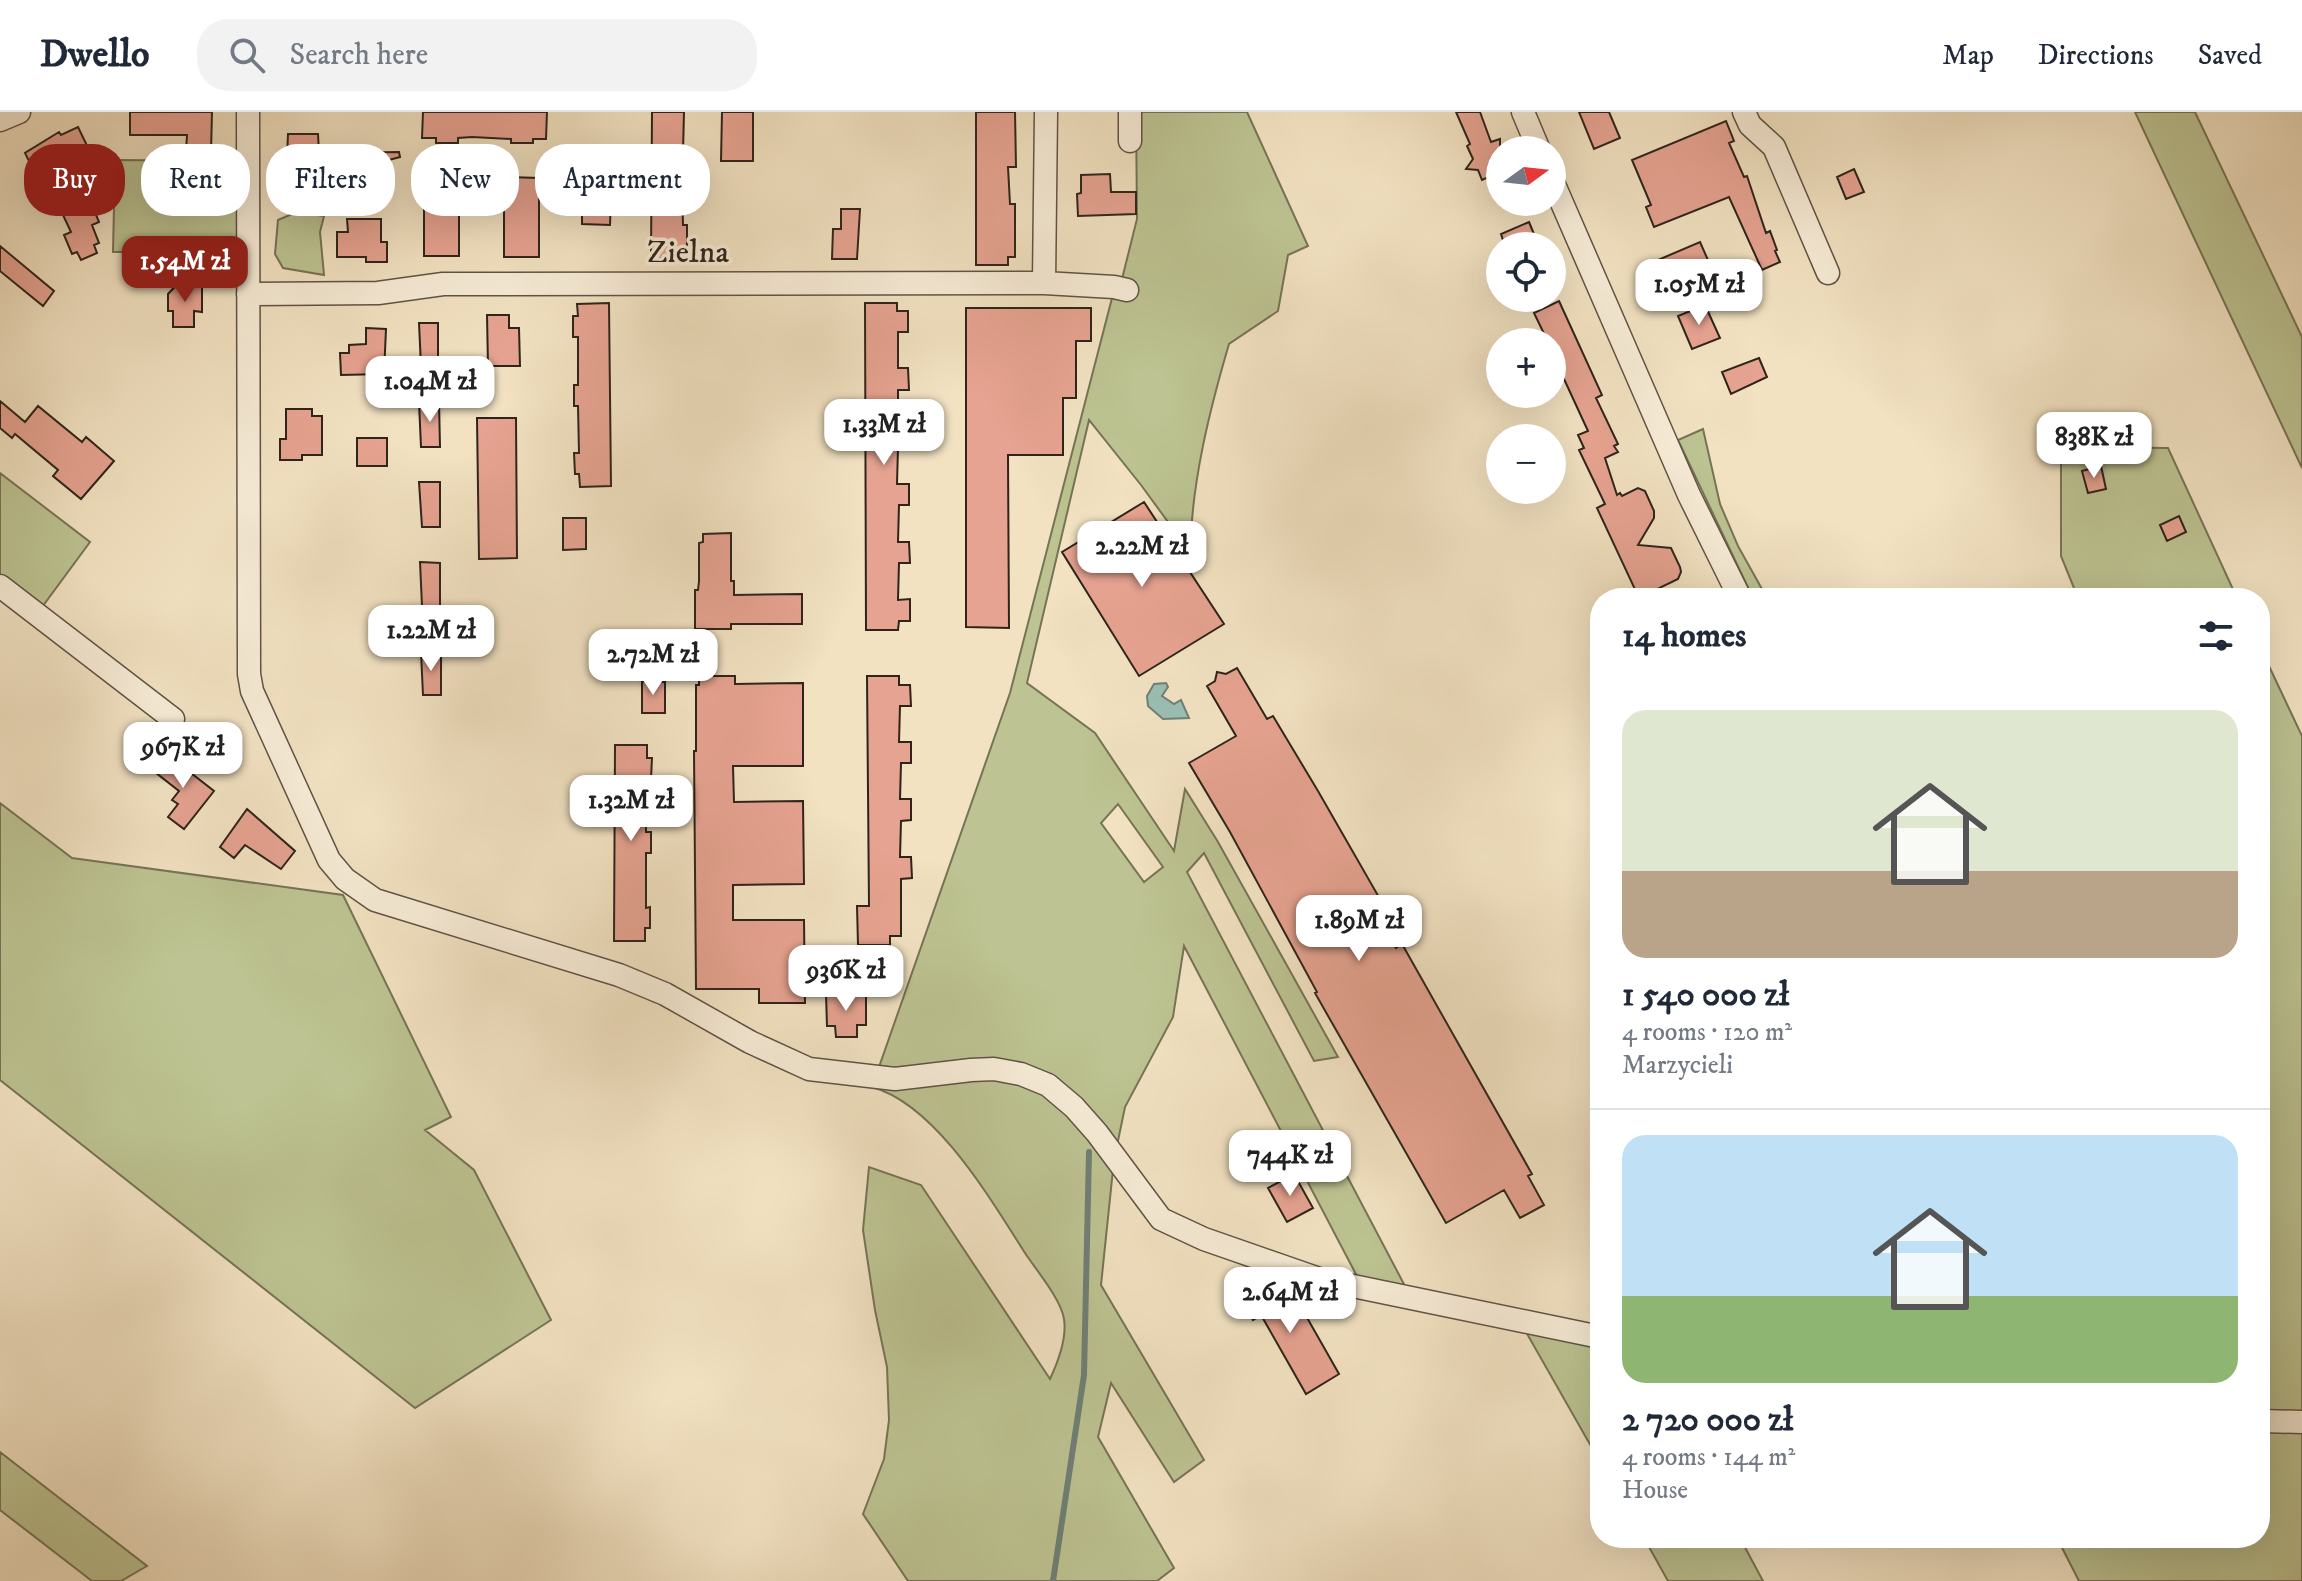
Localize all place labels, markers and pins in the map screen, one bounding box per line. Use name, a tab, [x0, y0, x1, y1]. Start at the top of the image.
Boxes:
pin: 1.54M zł	[102, 236, 268, 304]
pin: 1.05M zł	[1616, 259, 1782, 327]
pin: 1.04M zł	[347, 356, 513, 424]
pin: 1.33M zł	[801, 399, 967, 467]
pin: 838K zł	[2020, 412, 2168, 480]
pin: 2.22M zł	[1059, 521, 1225, 589]
pin: 1.22M zł	[348, 605, 514, 673]
pin: 2.72M zł	[570, 629, 736, 697]
pin: 967K zł	[109, 722, 257, 790]
pin: 1.32M zł	[548, 775, 714, 843]
pin: 1.89M zł	[1276, 895, 1442, 963]
pin: 936K zł	[772, 945, 920, 1013]
pin: 744K zł	[1216, 1130, 1364, 1198]
pin: 2.64M zł	[1207, 1267, 1373, 1335]

